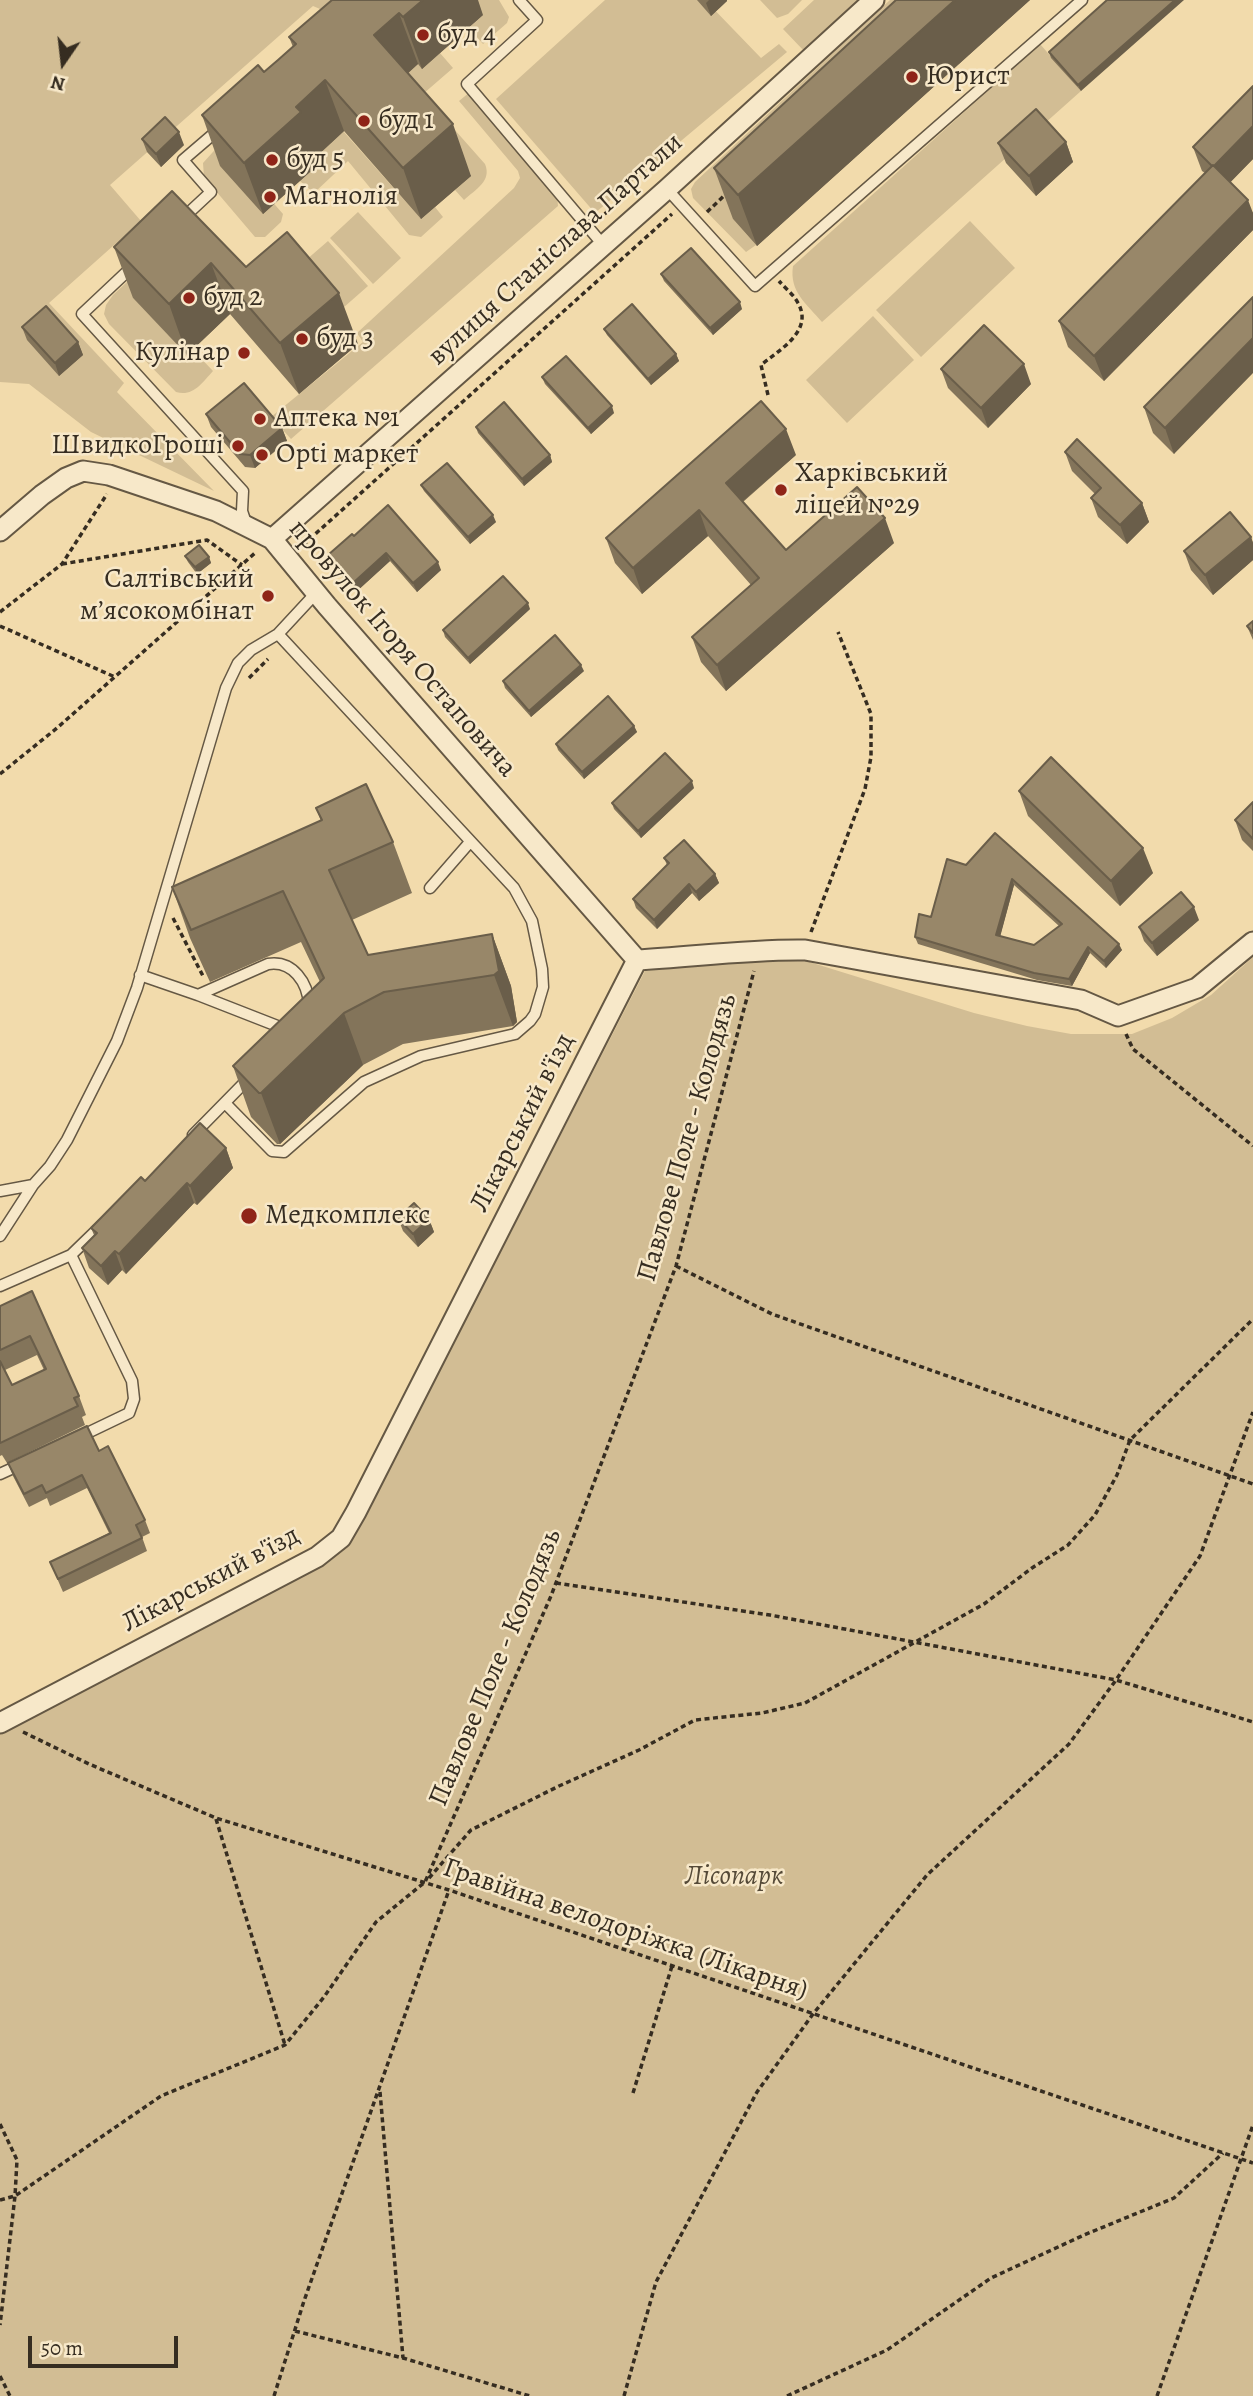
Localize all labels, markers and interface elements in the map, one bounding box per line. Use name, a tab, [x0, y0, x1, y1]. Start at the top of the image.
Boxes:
place label: буд 4	[437, 18, 496, 52]
marker: буд 4	[415, 27, 431, 43]
north arrow	[28, 28, 98, 98]
place label: Юрист	[926, 60, 1010, 94]
text: N	[48, 69, 68, 98]
marker: Юрист	[904, 69, 920, 85]
place label: буд 1	[378, 104, 434, 138]
marker: буд 1	[356, 113, 372, 129]
street label: вулиця Станіслава Партали	[422, 127, 690, 373]
place label: буд 5	[286, 143, 344, 177]
marker: буд 5	[264, 152, 280, 168]
place label: Магнолія	[284, 180, 398, 214]
marker: Магнолія	[262, 189, 278, 205]
place label: буд 2	[203, 281, 263, 315]
marker: буд 2	[181, 290, 197, 306]
place label: буд 3	[316, 322, 374, 356]
marker: буд 3	[294, 331, 310, 347]
place label: Кулінар	[135, 336, 230, 370]
marker: Кулінар	[236, 345, 252, 361]
place label: Аптека №1	[274, 402, 400, 436]
marker: Аптека №1	[252, 411, 268, 427]
place label: ШвидкоГроші	[51, 429, 224, 463]
marker: ШвидкоГроші	[230, 438, 246, 454]
place label: Opti маркет	[276, 438, 418, 472]
marker: Opti маркет	[254, 447, 270, 463]
place label: Харківський ліцей №29	[795, 457, 948, 523]
marker: Харківський ліцей №29	[773, 482, 789, 498]
street label: провулок Ігоря Остаповича	[281, 513, 523, 785]
place label: Салтівський мʼясокомбінат	[80, 563, 254, 629]
marker: Салтівський мʼясокомбінат	[260, 588, 276, 604]
street label: Павлове Поле - Колодязь	[631, 990, 745, 1286]
street label: Лікарський в'їзд	[464, 1028, 582, 1218]
place label: Медкомплекс	[265, 1199, 430, 1233]
marker: Медкомплекс	[239, 1206, 259, 1226]
street label: Лікарський в'їзд	[117, 1519, 305, 1641]
street label: Павлове Поле - Колодязь	[422, 1524, 570, 1812]
street label: Гравійна велодоріжка (Лікарня)	[438, 1852, 812, 2008]
park label: Лісопарк	[685, 1860, 783, 1894]
scale bar	[32, 2322, 182, 2366]
text: 50 m	[41, 2334, 83, 2362]

